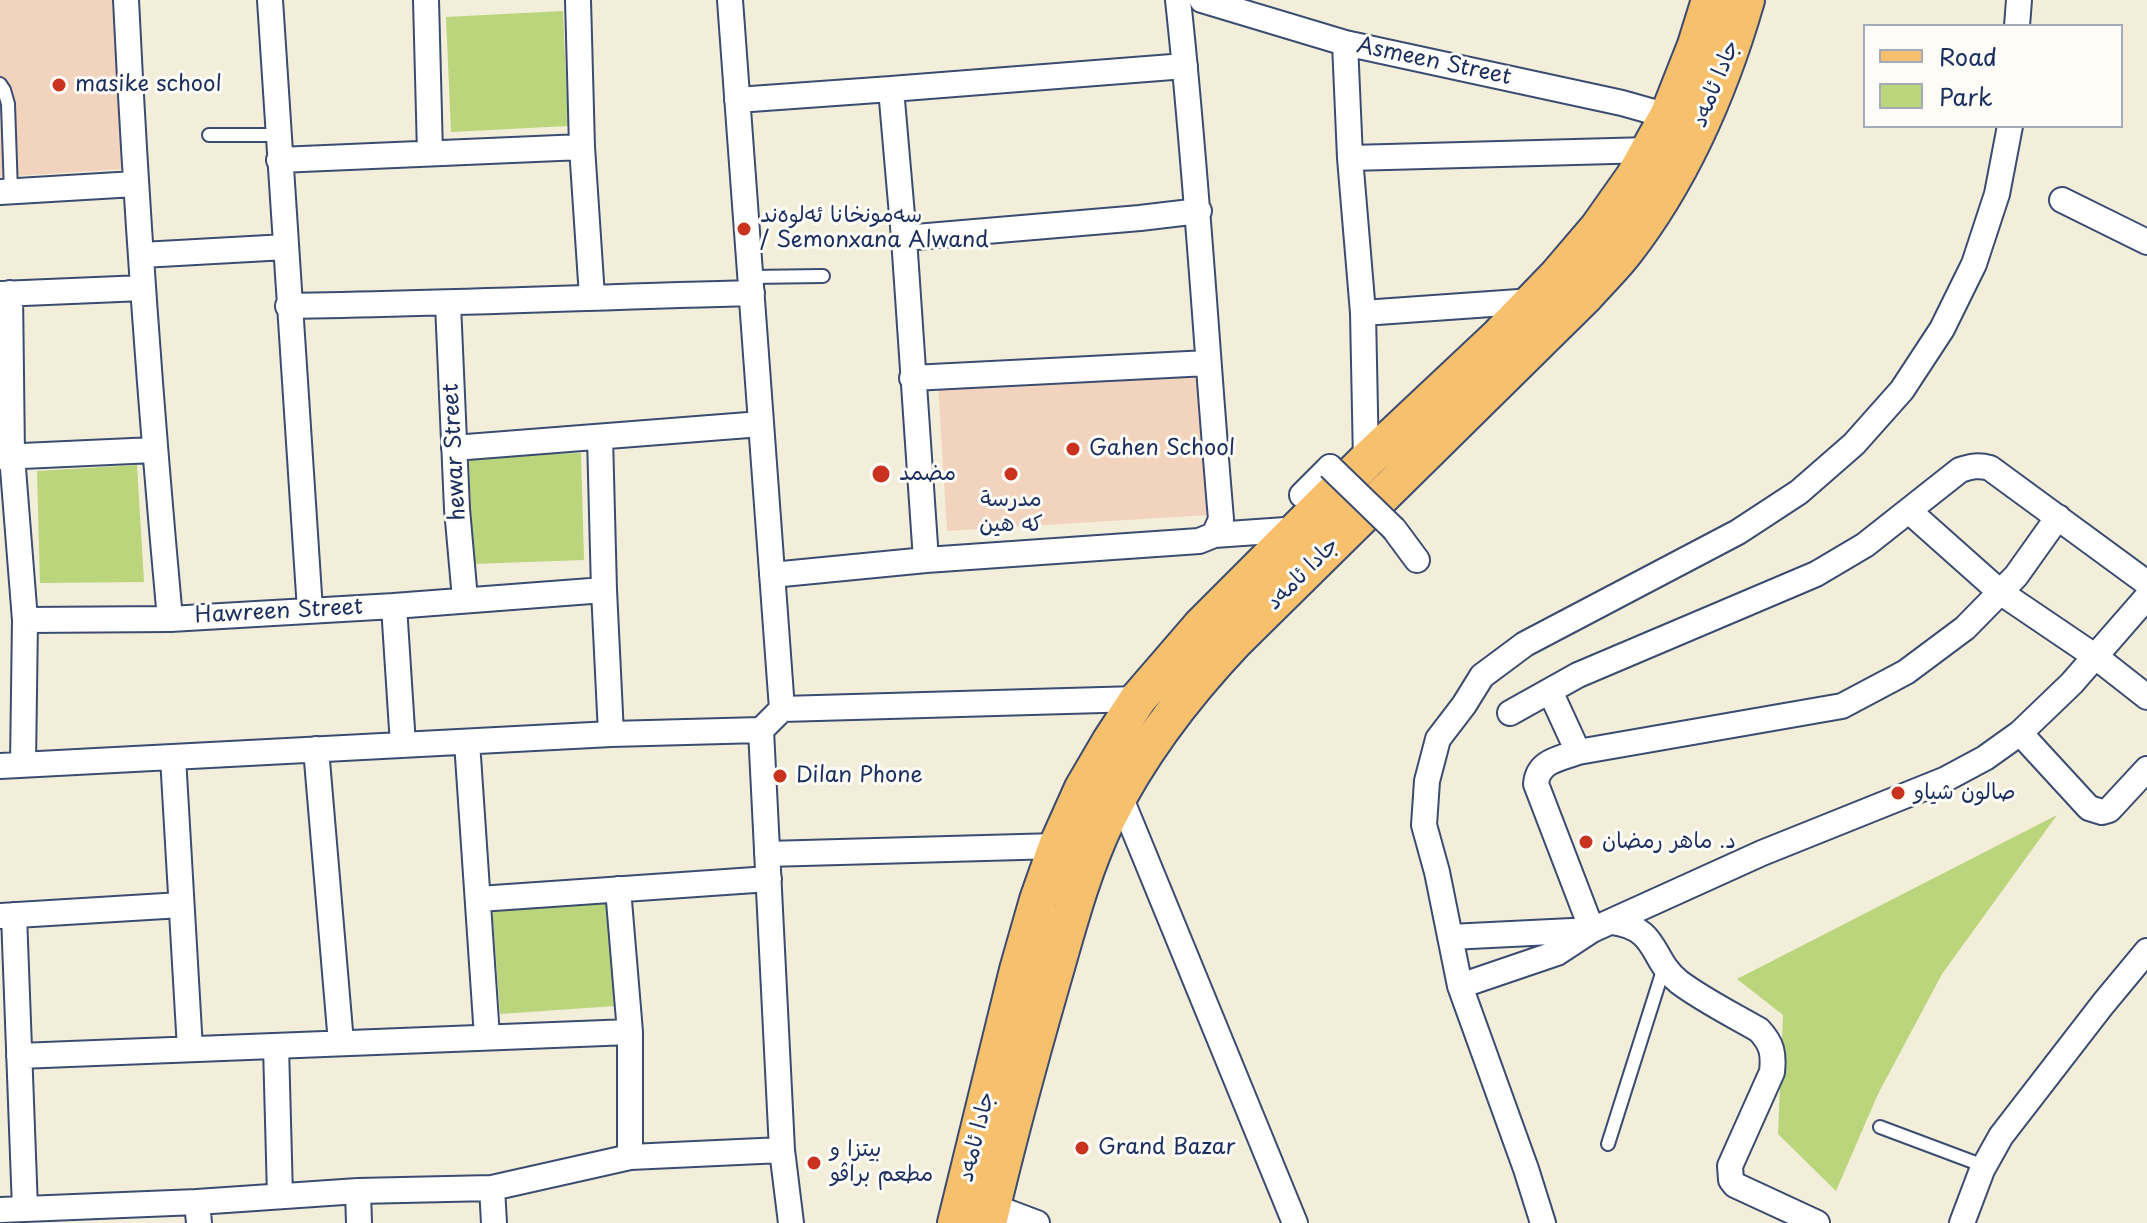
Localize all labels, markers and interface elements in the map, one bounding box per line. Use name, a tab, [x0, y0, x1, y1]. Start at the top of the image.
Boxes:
legend	[1863, 24, 2123, 128]
street label: Asmeen Street	[1354, 33, 1514, 91]
street label: جادا ئامەد	[1687, 37, 1745, 131]
text: Road	[1939, 38, 1997, 74]
place label: masike school	[75, 72, 222, 98]
marker: masike school	[50, 76, 68, 94]
text: Park	[1939, 78, 1993, 114]
place label: سەمونخانا ئەلوەند / Semonxana Alwand	[760, 203, 989, 254]
marker: سەمونخانا ئەلوەند / Semonxana Alwand	[735, 220, 753, 238]
street label: hewar Street	[438, 383, 472, 521]
place label: Gahen School	[1089, 436, 1235, 462]
marker: Gahen School	[1064, 440, 1082, 458]
place label: مضمد	[899, 461, 956, 487]
marker: مضمد	[870, 463, 892, 485]
marker: مدرسة كه هين	[1002, 465, 1020, 483]
place label: مدرسة كه هين	[979, 487, 1043, 538]
street label: جادا ئامەد	[1261, 532, 1345, 616]
street label: Hawreen Street	[194, 594, 364, 630]
place label: Dilan Phone	[796, 763, 923, 789]
marker: Dilan Phone	[771, 767, 789, 785]
place label: صالون شياو	[1914, 780, 2016, 806]
marker: صالون شياو	[1889, 784, 1907, 802]
place label: د. ماهر رمضان	[1602, 829, 1736, 855]
marker: د. ماهر رمضان	[1577, 833, 1595, 851]
street label: جادا ئامەد	[953, 1089, 1001, 1185]
place label: Grand Bazar	[1098, 1135, 1235, 1161]
place label: بيتزا و مطعم براڤو	[830, 1137, 933, 1188]
marker: Grand Bazar	[1073, 1139, 1091, 1157]
marker: بيتزا و مطعم براڤو	[805, 1154, 823, 1172]

